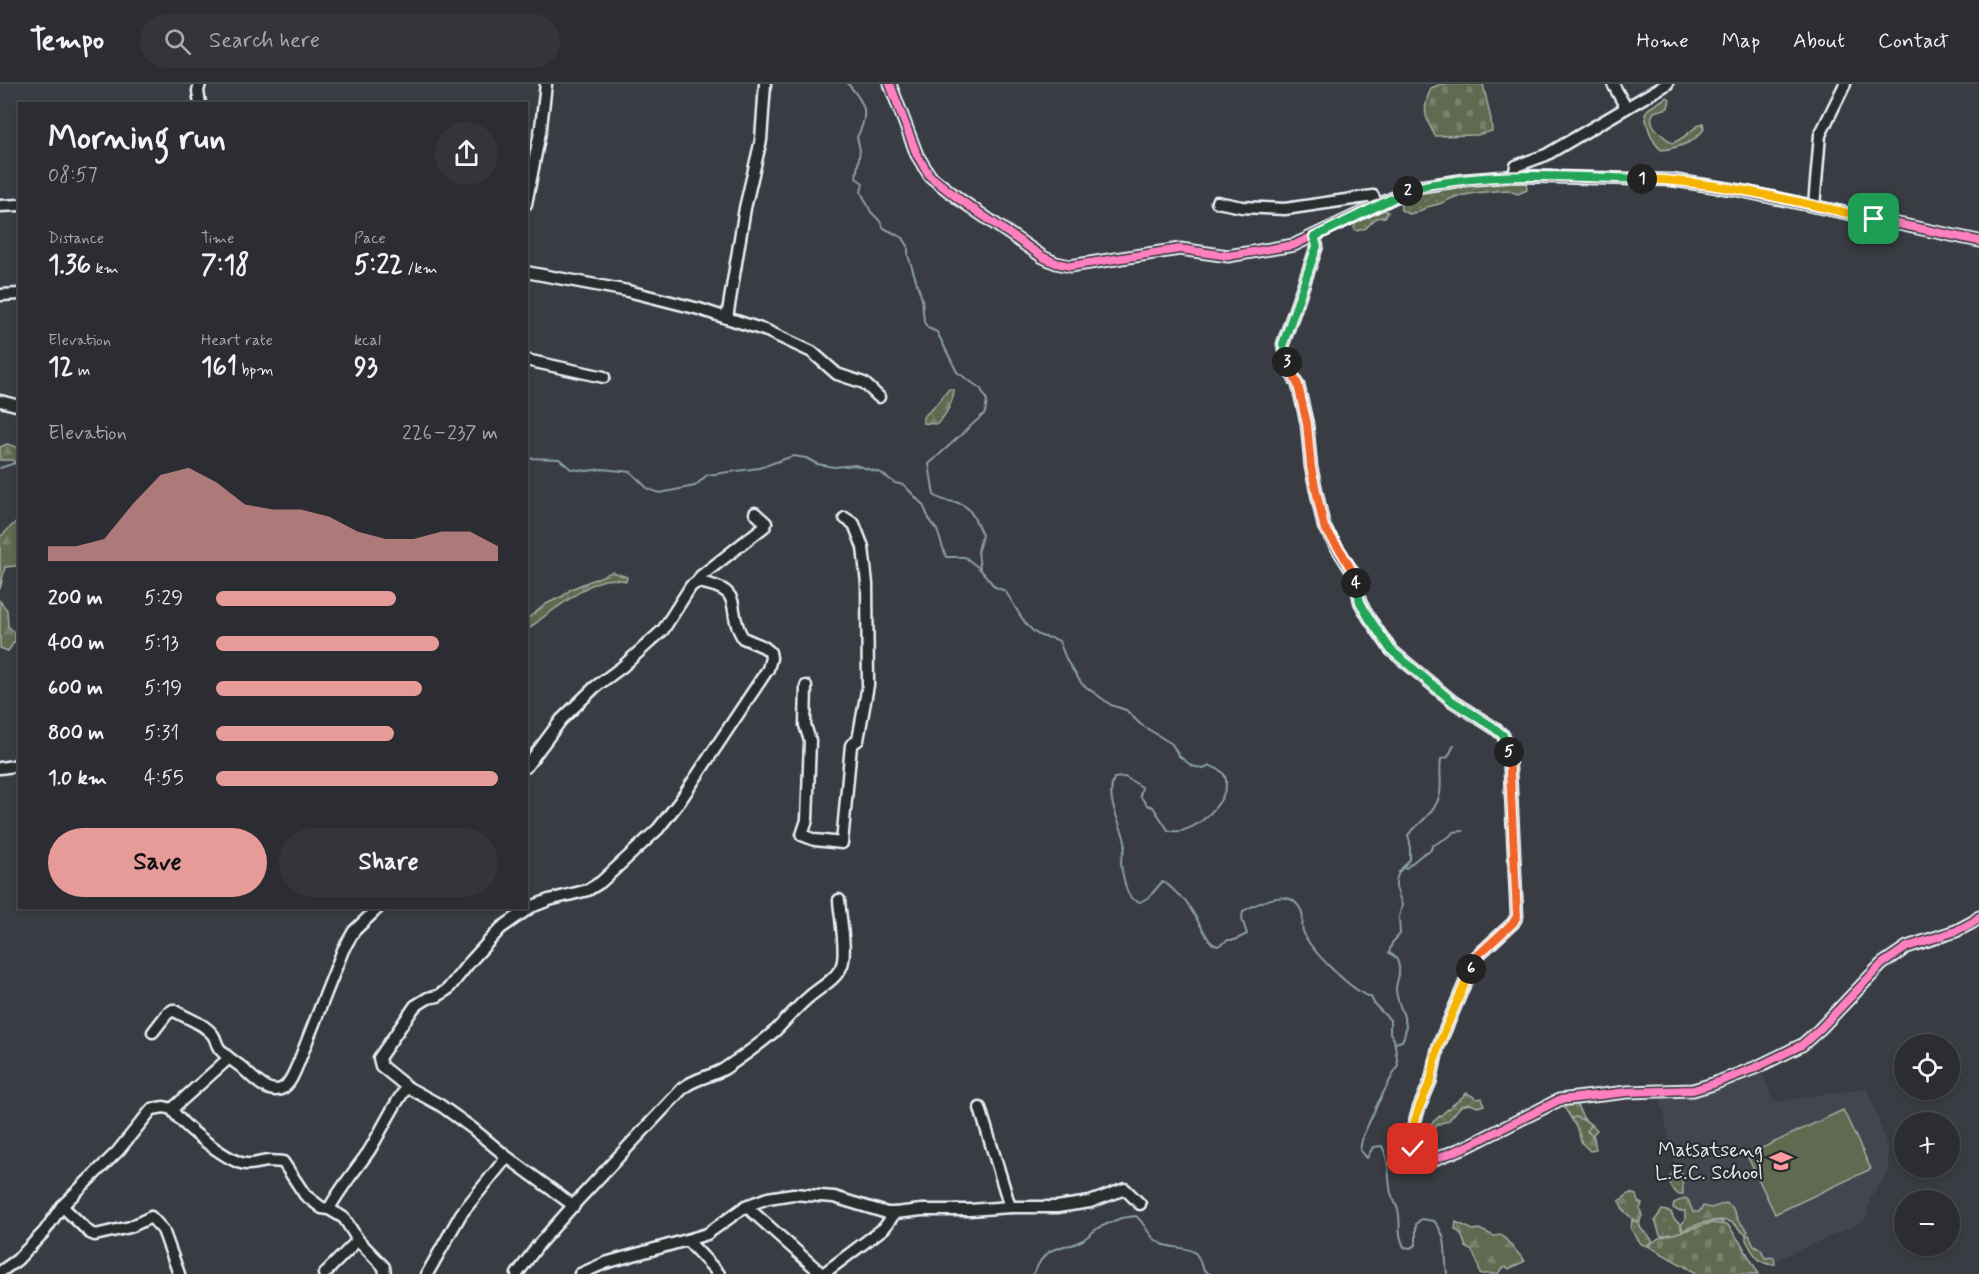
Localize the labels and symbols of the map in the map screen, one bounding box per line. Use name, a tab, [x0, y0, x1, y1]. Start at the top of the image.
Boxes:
pin: 1	[1627, 164, 1657, 194]
pin: 2	[1393, 176, 1423, 206]
pin	[1848, 193, 1899, 244]
pin: 3	[1272, 347, 1302, 377]
pin: 4	[1341, 568, 1371, 598]
pin: 5	[1494, 737, 1524, 767]
pin: 6	[1456, 954, 1486, 984]
pin	[1387, 1123, 1438, 1174]
place label: Matsatseng L.E.C. School	[1655, 1137, 1763, 1187]
school or university icon: Matsatseng L.E.C. School	[1768, 1148, 1794, 1174]

